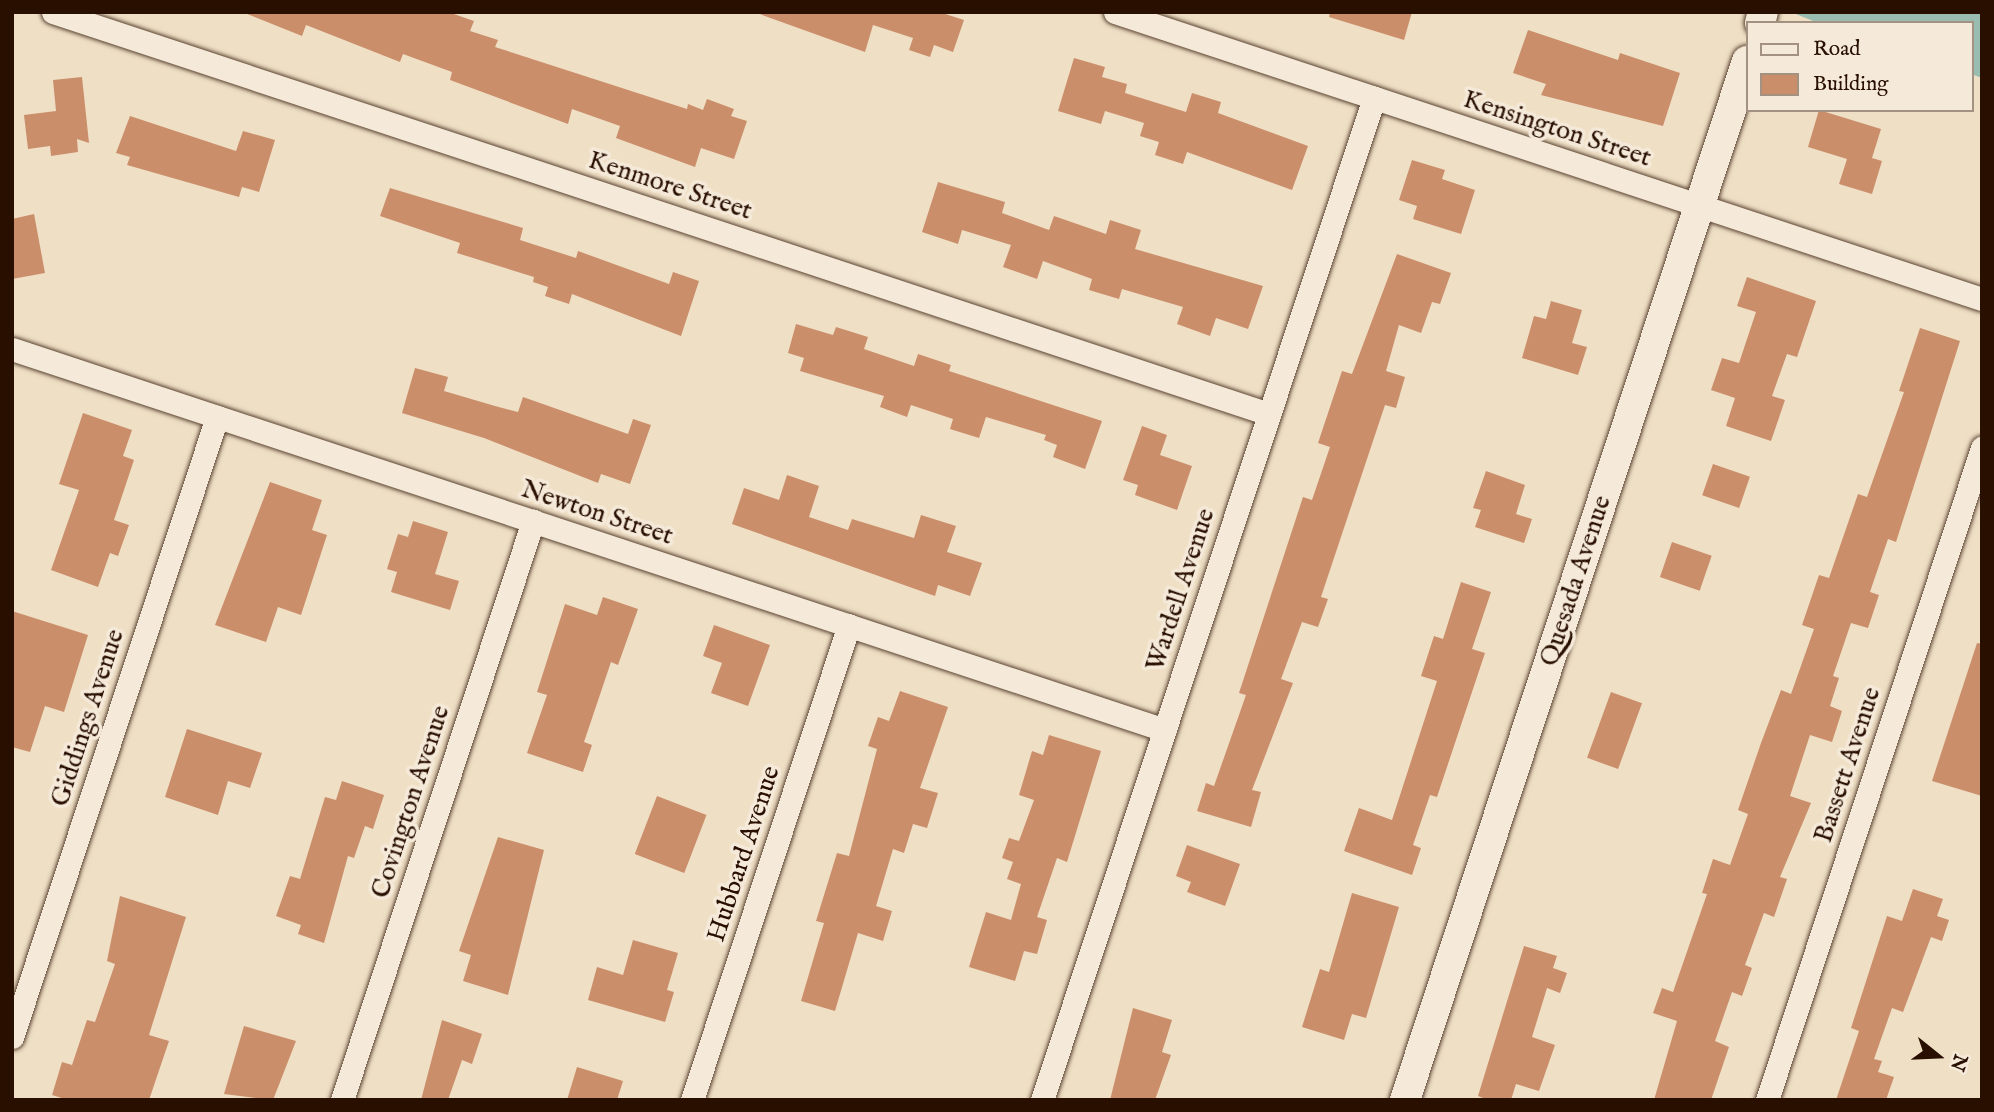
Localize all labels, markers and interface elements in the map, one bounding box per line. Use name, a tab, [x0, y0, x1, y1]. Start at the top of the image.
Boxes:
legend	[1745, 21, 1973, 112]
text: Road	[1813, 36, 1860, 63]
text: Building	[1813, 71, 1888, 98]
street label: Kensington Street	[1459, 84, 1655, 174]
street label: Kenmore Street	[584, 145, 756, 227]
street label: Newton Street	[517, 474, 677, 552]
street label: Quesada Avenue	[1534, 492, 1618, 670]
street label: Wardell Avenue	[1140, 505, 1222, 675]
street label: Giddings Avenue	[45, 625, 131, 811]
street label: Bassett Avenue	[1808, 683, 1888, 847]
street label: Covington Avenue	[365, 702, 457, 902]
street label: Hubbard Avenue	[701, 762, 787, 946]
north arrow	[1903, 1021, 1973, 1091]
text: N	[1944, 1051, 1972, 1074]

